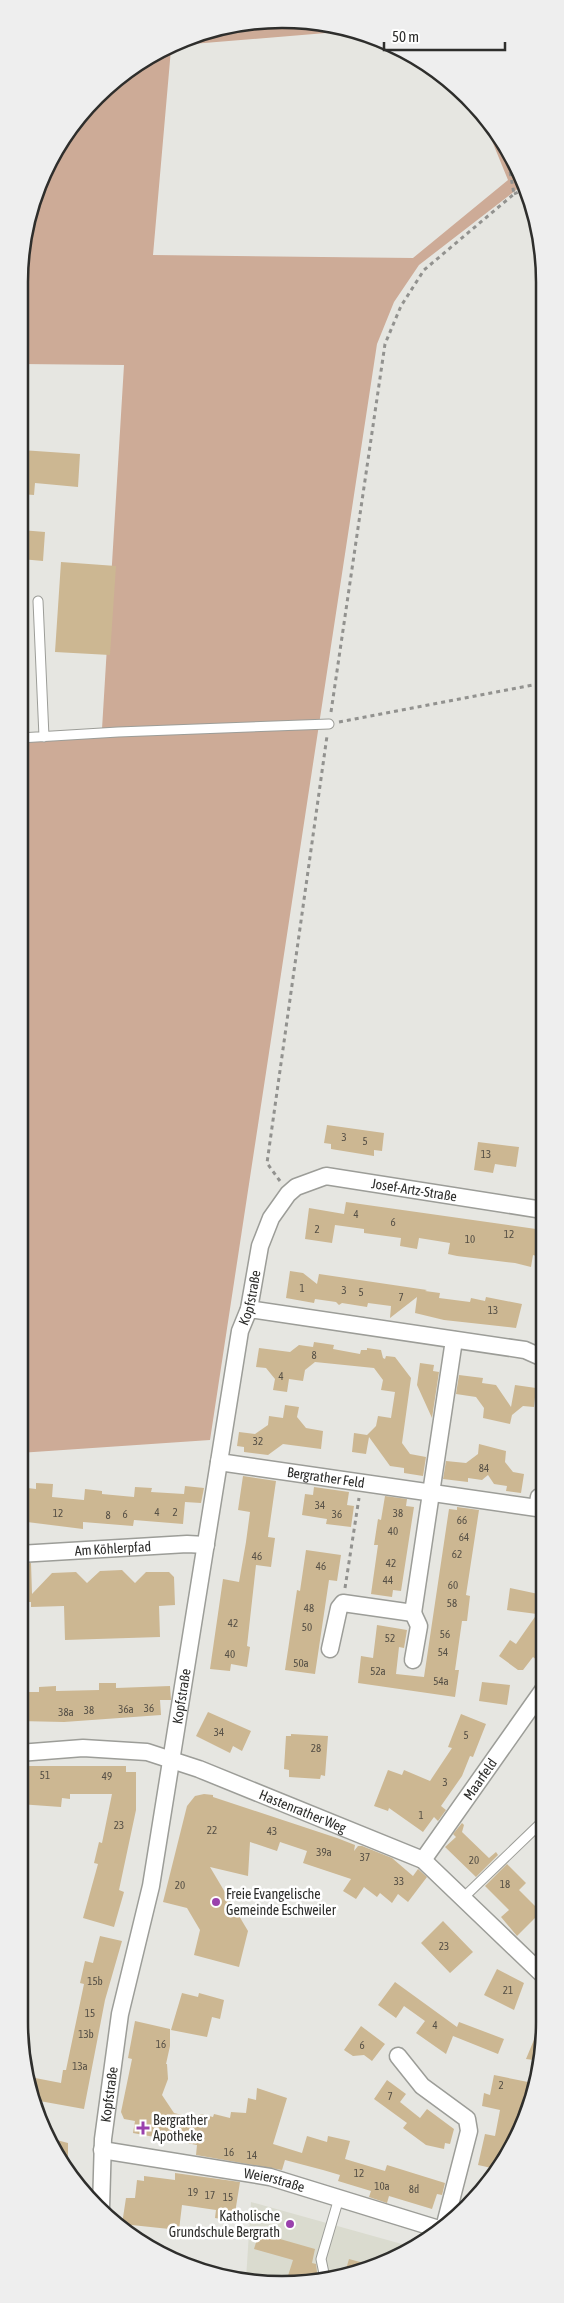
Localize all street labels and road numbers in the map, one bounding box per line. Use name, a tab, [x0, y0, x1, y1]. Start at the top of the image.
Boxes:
street label: Josef-Artz-Straße	[370, 1175, 458, 1204]
street label: Kopfstraße	[235, 1269, 264, 1328]
street label: Bergrather Feld	[286, 1464, 366, 1491]
street label: Am Köhlerpfad	[74, 1538, 152, 1559]
street label: Kopfstraße	[169, 1667, 194, 1725]
street label: Maarfeld	[460, 1755, 500, 1803]
street label: Hastenrather Weg	[257, 1786, 349, 1836]
street label: Kopfstraße	[97, 2066, 121, 2123]
street label: Weierstraße	[243, 2165, 307, 2195]

